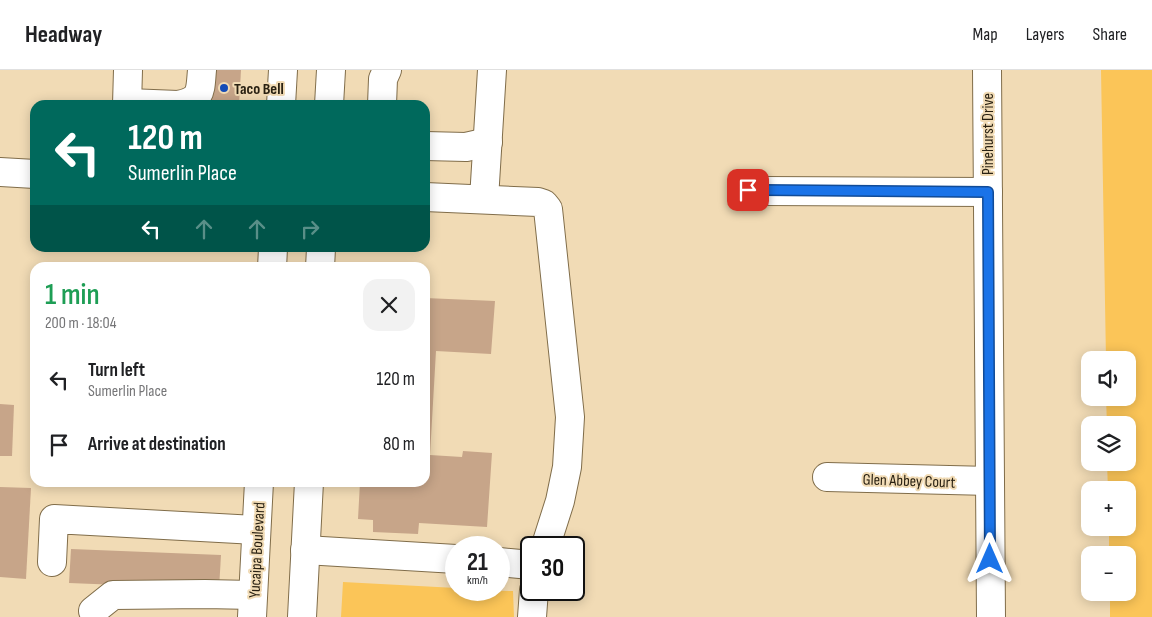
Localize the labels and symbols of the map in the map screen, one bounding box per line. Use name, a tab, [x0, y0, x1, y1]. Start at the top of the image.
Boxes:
place label: Taco Bell	[234, 80, 284, 99]
marker: Taco Bell	[218, 82, 230, 94]
street label: Pinehurst Drive	[979, 93, 998, 175]
pin	[727, 169, 769, 211]
street label: Glen Abbey Court	[862, 470, 956, 493]
street label: Yucaipa Boulevard	[245, 502, 270, 599]
position arrow	[963, 532, 1015, 584]
speed limit sign: 30	[520, 536, 585, 601]

